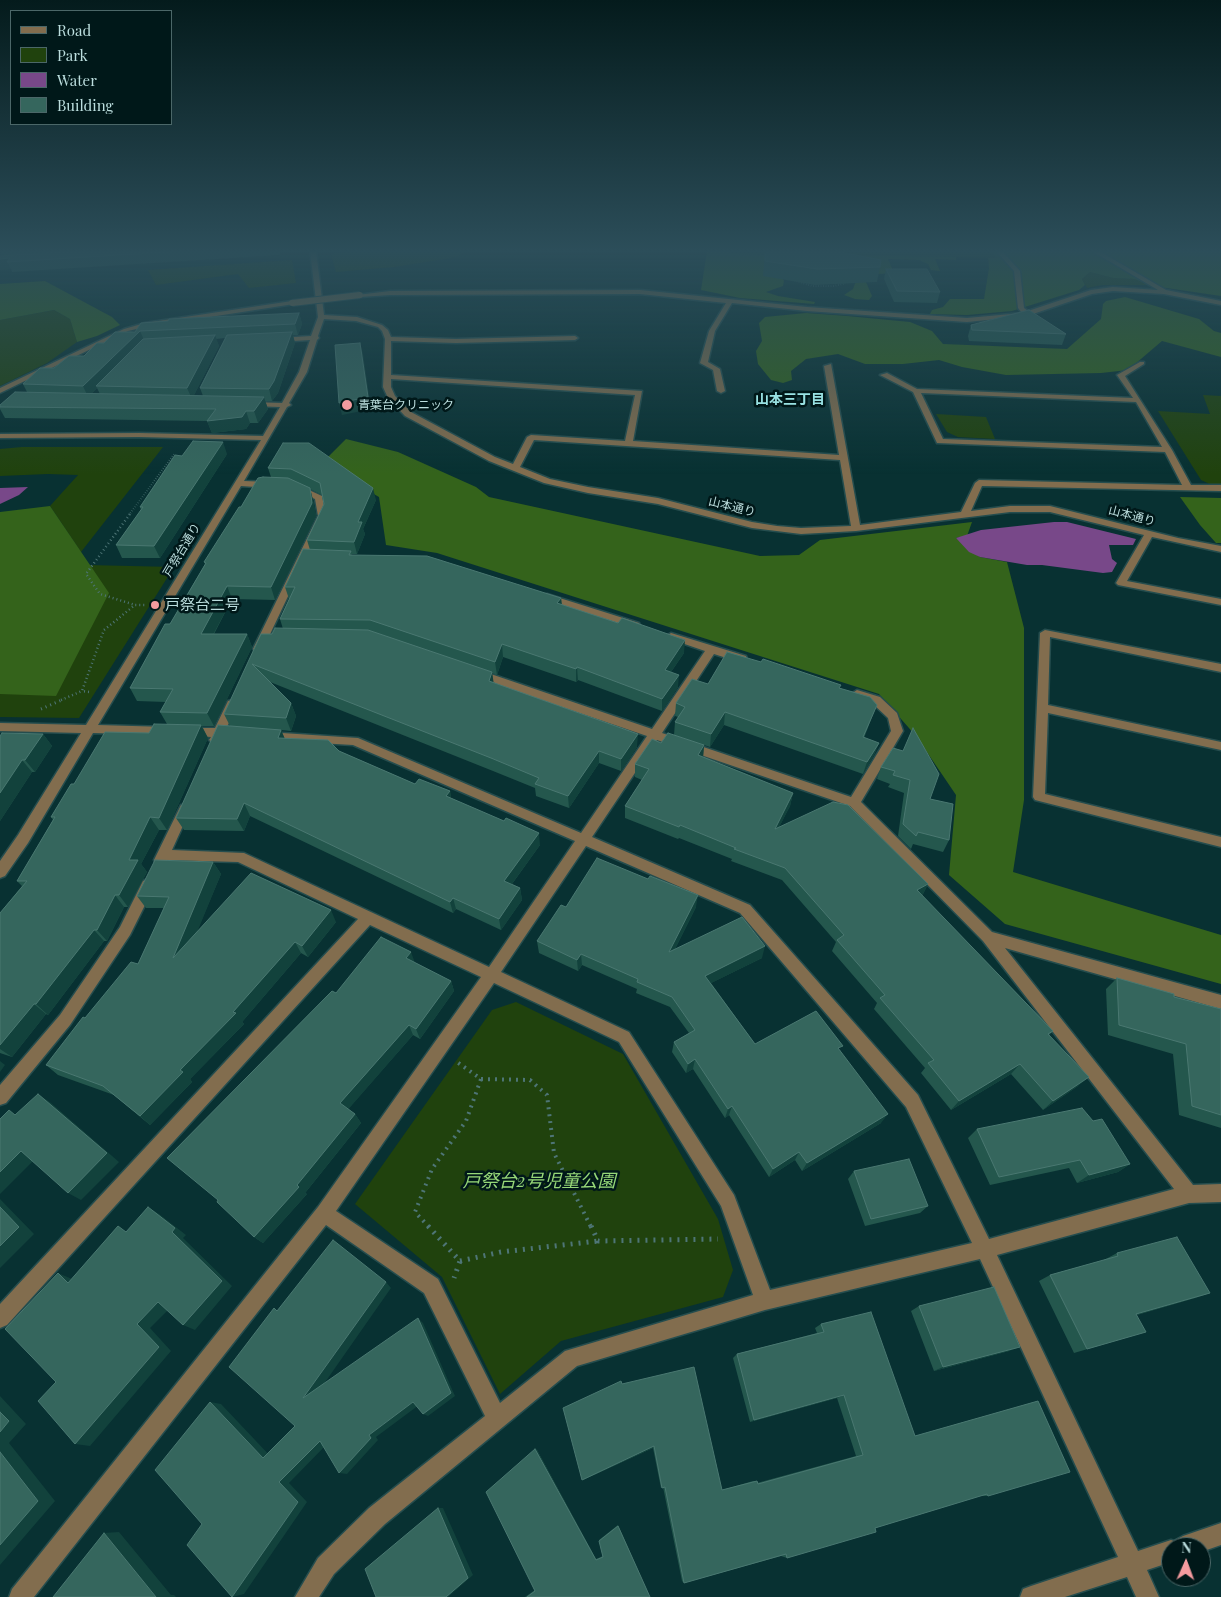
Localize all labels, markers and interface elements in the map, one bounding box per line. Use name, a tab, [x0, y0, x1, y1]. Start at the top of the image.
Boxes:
legend	[10, 10, 172, 125]
text: Road	[57, 20, 91, 40]
text: Park	[57, 45, 88, 65]
text: Water	[57, 70, 97, 90]
text: Building	[57, 95, 113, 115]
district label: 山本三丁目	[755, 392, 825, 408]
marker: 青葉台クリニック	[340, 398, 354, 412]
place label: 青葉台クリニック	[358, 398, 454, 412]
street label: 山本通り	[707, 494, 757, 520]
street label: 山本通り	[1107, 503, 1157, 529]
street label: 戸祭台通り	[160, 521, 204, 579]
place label: 戸祭台二号	[165, 596, 240, 614]
marker: 戸祭台二号	[149, 599, 161, 611]
park label: 戸祭台2号児童公園	[462, 1170, 616, 1192]
north arrow	[1161, 1537, 1211, 1587]
text: N	[1181, 1538, 1192, 1557]

